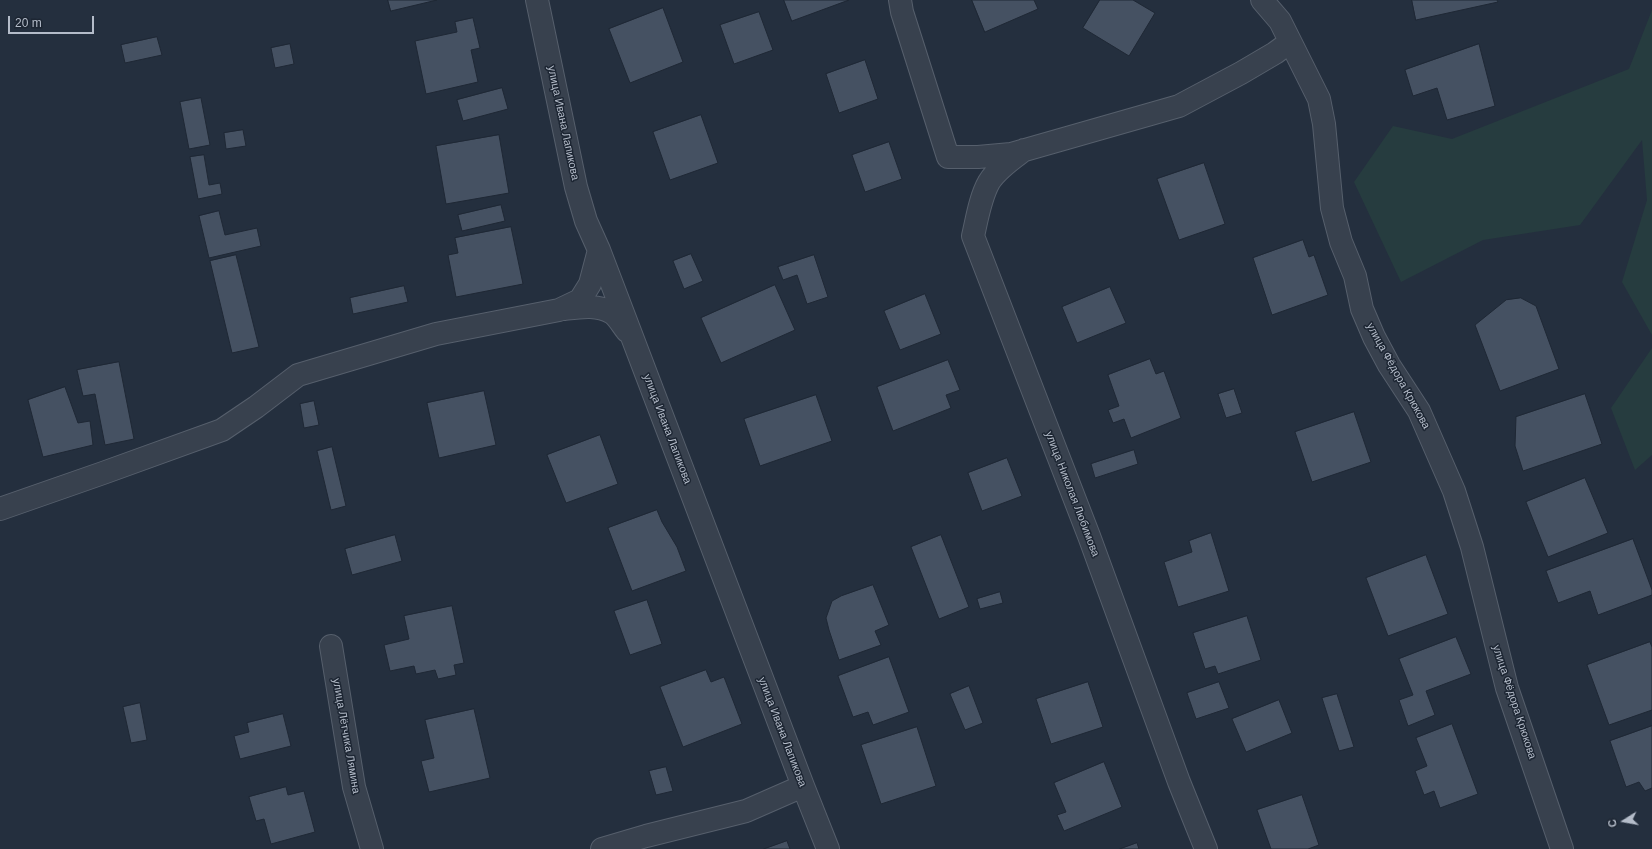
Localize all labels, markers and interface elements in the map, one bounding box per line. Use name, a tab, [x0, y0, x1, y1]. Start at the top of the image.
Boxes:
scale bar	[10, 8, 96, 34]
text: 20 m	[15, 16, 42, 30]
street label: улица Ивана Лапикова	[544, 65, 582, 181]
street label: улица Фёдора Крюкова	[1363, 321, 1433, 431]
street label: улица Ивана Лапикова	[640, 372, 694, 486]
street label: улица Николая Любимова	[1042, 429, 1102, 559]
street label: улица Фёдора Крюкова	[1489, 643, 1539, 761]
street label: улица Ивана Лапикова	[755, 675, 809, 789]
street label: улица Лётчика Лямина	[329, 677, 363, 795]
north arrow	[1604, 801, 1644, 841]
text: С	[1606, 818, 1619, 828]

